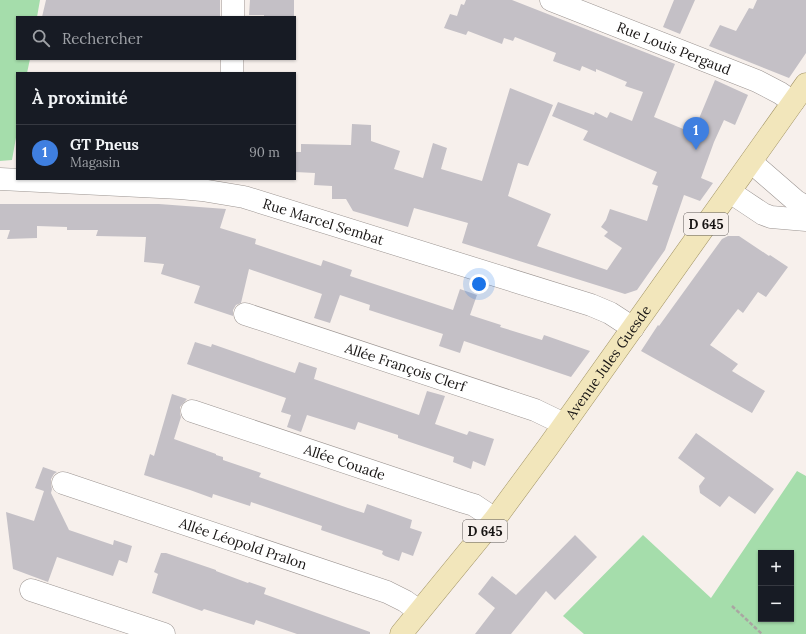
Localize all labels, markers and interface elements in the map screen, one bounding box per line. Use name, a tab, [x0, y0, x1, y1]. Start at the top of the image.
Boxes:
search box	[16, 16, 296, 60]
street label: Rue Louis Pergaud	[614, 18, 733, 79]
icon: search	[30, 27, 52, 49]
text: Rechercher	[62, 29, 142, 48]
text: À proximité	[32, 87, 128, 109]
pin: 1	[683, 117, 709, 150]
text: GT Pneus	[70, 135, 139, 154]
text: 1	[42, 144, 48, 161]
text: 90 m	[249, 144, 280, 161]
text: Magasin	[70, 154, 120, 171]
street label: Rue Marcel Sembat	[261, 194, 387, 249]
road number: D 645	[684, 213, 728, 235]
your location	[469, 274, 489, 294]
street label: Avenue Jules Guesde	[561, 301, 655, 423]
street label: Allée François Clerf	[342, 338, 469, 396]
street label: Allée Couade	[301, 440, 388, 484]
street label: Allée Léopold Pralon	[176, 513, 310, 574]
road number: D 645	[463, 520, 507, 542]
map controls	[758, 550, 794, 622]
button: +	[758, 550, 794, 586]
button: −	[758, 586, 794, 622]

